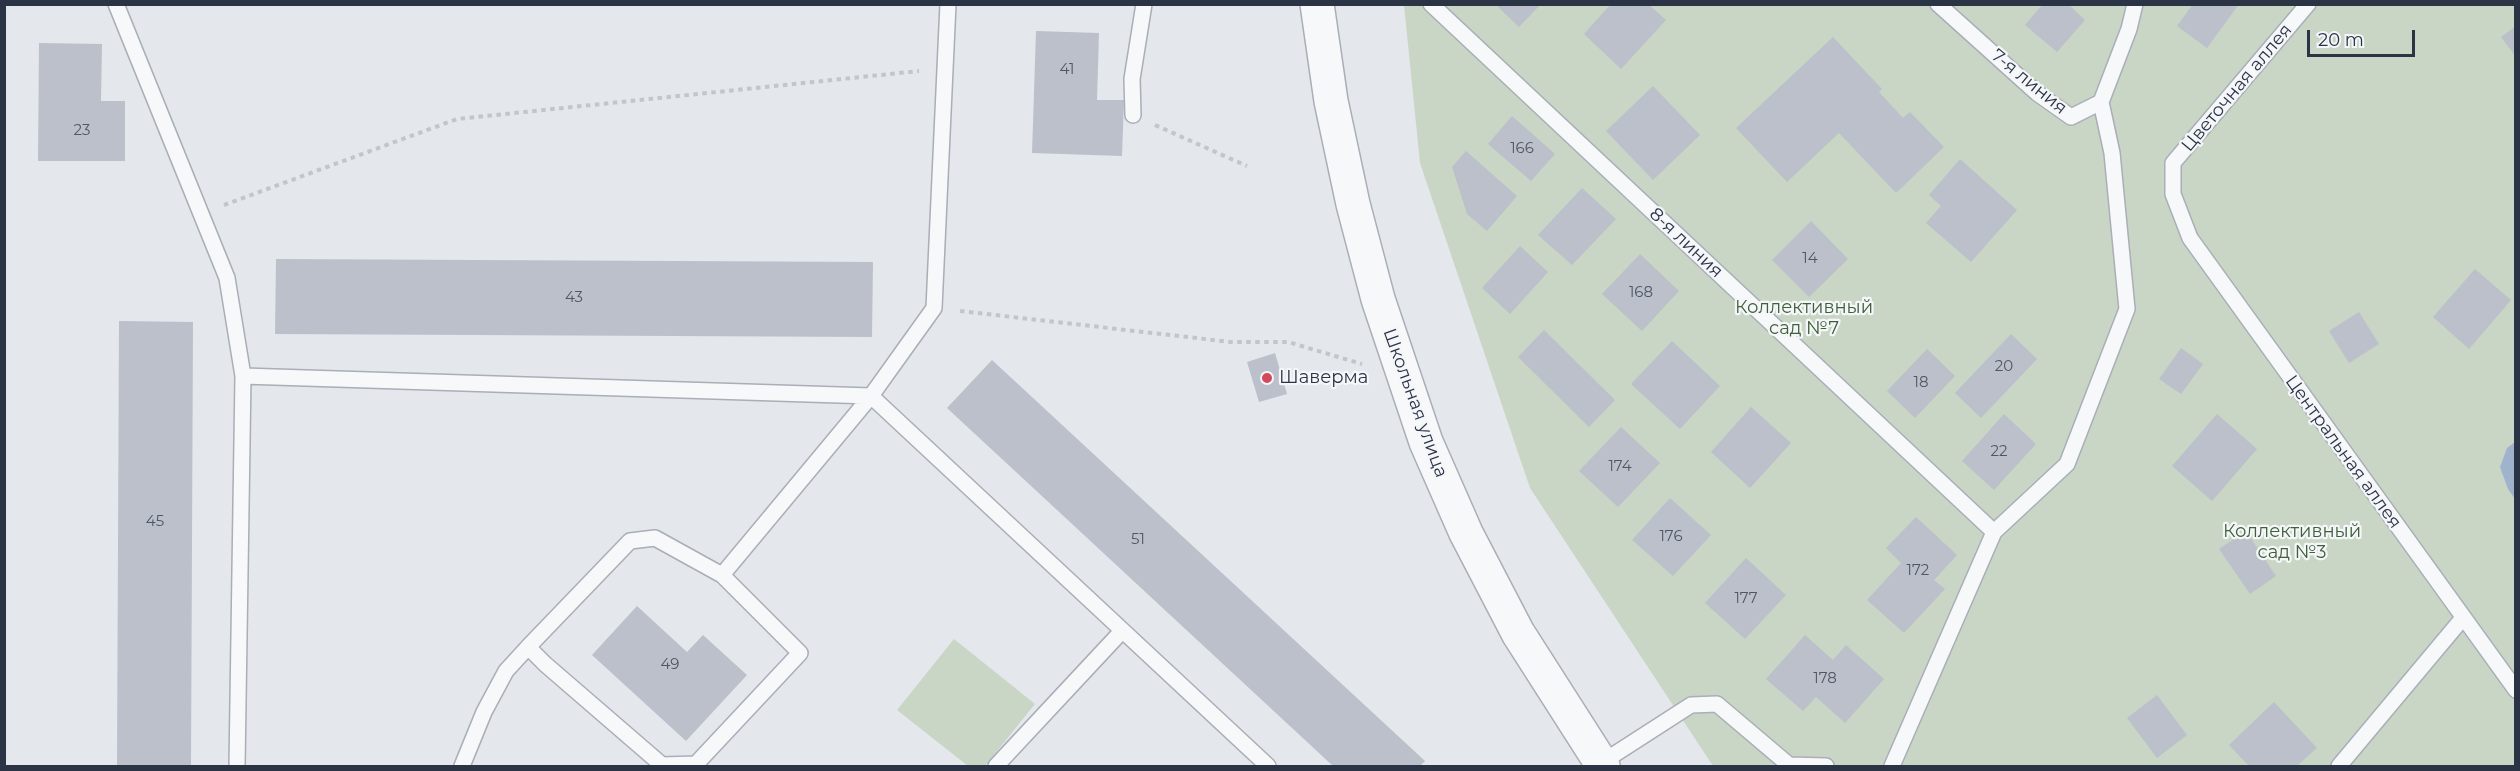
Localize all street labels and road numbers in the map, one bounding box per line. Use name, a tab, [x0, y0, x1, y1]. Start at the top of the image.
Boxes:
street label: Цветочная аллея	[2177, 20, 2297, 156]
street label: 7-я линия	[1987, 45, 2071, 119]
street label: 8-я линия	[1645, 203, 1727, 283]
street label: Школьная улица	[1378, 325, 1452, 481]
street label: Центральная аллея	[2280, 371, 2406, 533]

